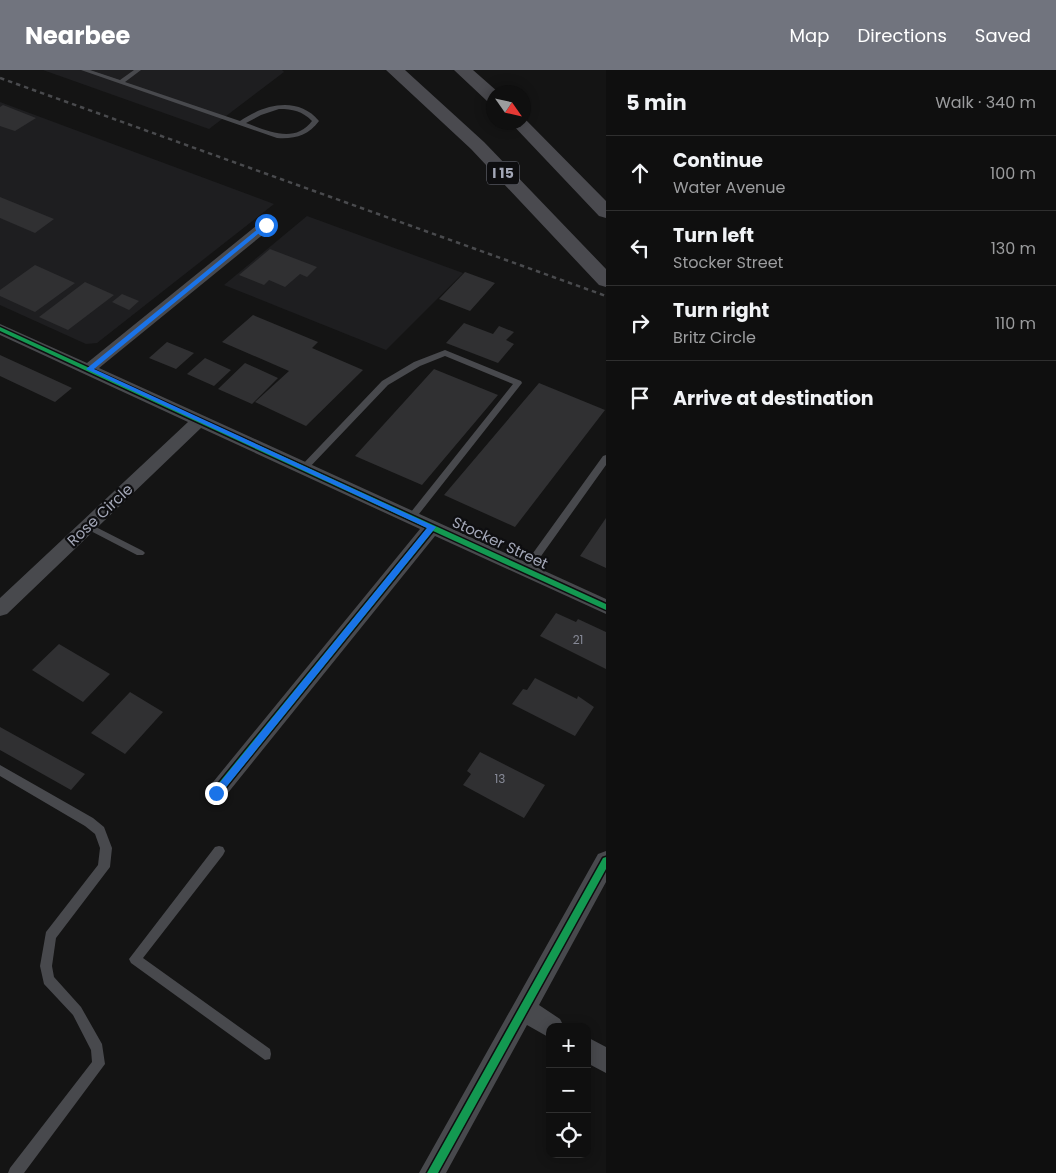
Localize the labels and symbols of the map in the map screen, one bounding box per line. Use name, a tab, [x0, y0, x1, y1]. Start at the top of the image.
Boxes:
north arrow	[486, 85, 531, 130]
road number: I 15	[487, 162, 519, 185]
route start	[255, 214, 278, 237]
street label: Rose Circle	[62, 479, 137, 551]
street label: Stocker Street	[449, 511, 552, 574]
house number: 21	[573, 631, 583, 648]
house number: 13	[495, 770, 505, 787]
route end	[205, 782, 228, 805]

